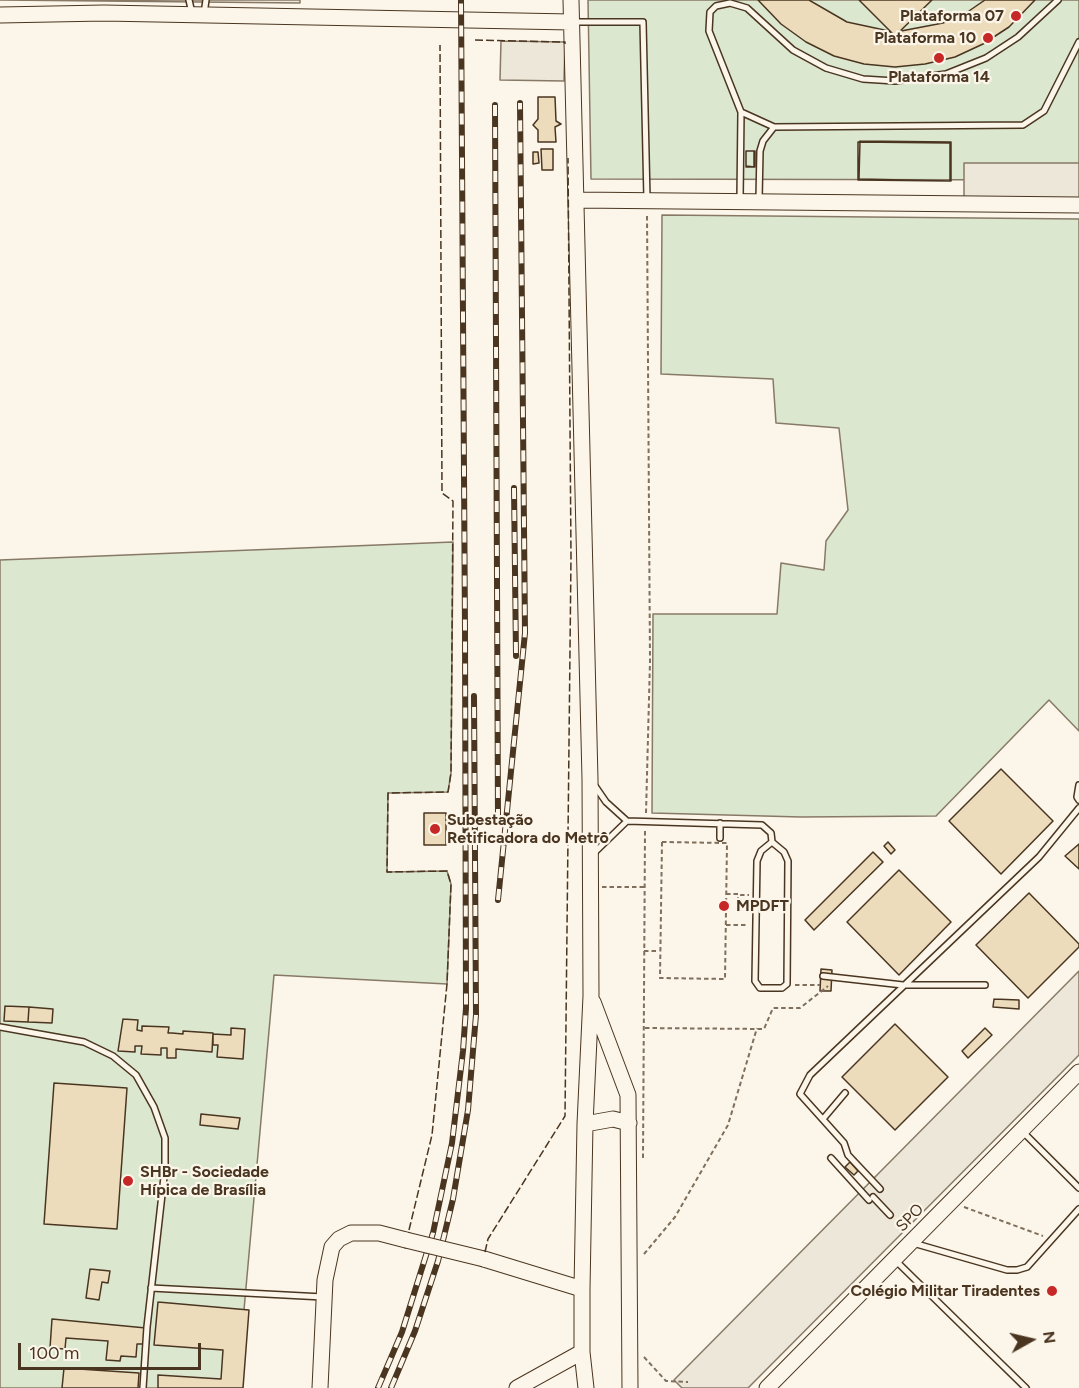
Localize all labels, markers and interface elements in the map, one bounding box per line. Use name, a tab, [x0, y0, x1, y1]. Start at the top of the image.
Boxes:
place label: Plataforma 07	[900, 6, 1004, 26]
marker: Plataforma 07	[1009, 9, 1023, 23]
place label: Plataforma 10	[874, 28, 976, 48]
marker: Plataforma 10	[981, 31, 995, 45]
marker: Plataforma 14	[932, 51, 946, 65]
place label: Plataforma 14	[888, 67, 990, 87]
place label: Subestação Retificadora do Metrô	[447, 810, 609, 848]
marker: Subestação Retificadora do Metrô	[428, 822, 442, 836]
place label: MPDFT	[736, 896, 789, 916]
marker: MPDFT	[717, 899, 731, 913]
place label: SHBr - Sociedade Hípica de Brasília	[140, 1162, 269, 1200]
marker: SHBr - Sociedade Hípica de Brasília	[121, 1174, 135, 1188]
street label: SPO	[892, 1200, 928, 1236]
place label: Colégio Militar Tiradentes	[850, 1281, 1040, 1301]
marker: Colégio Militar Tiradentes	[1045, 1284, 1059, 1298]
north arrow	[1001, 1310, 1061, 1370]
text: N	[1039, 1330, 1060, 1345]
scale bar	[21, 1331, 204, 1369]
text: 100 m	[29, 1342, 79, 1364]

